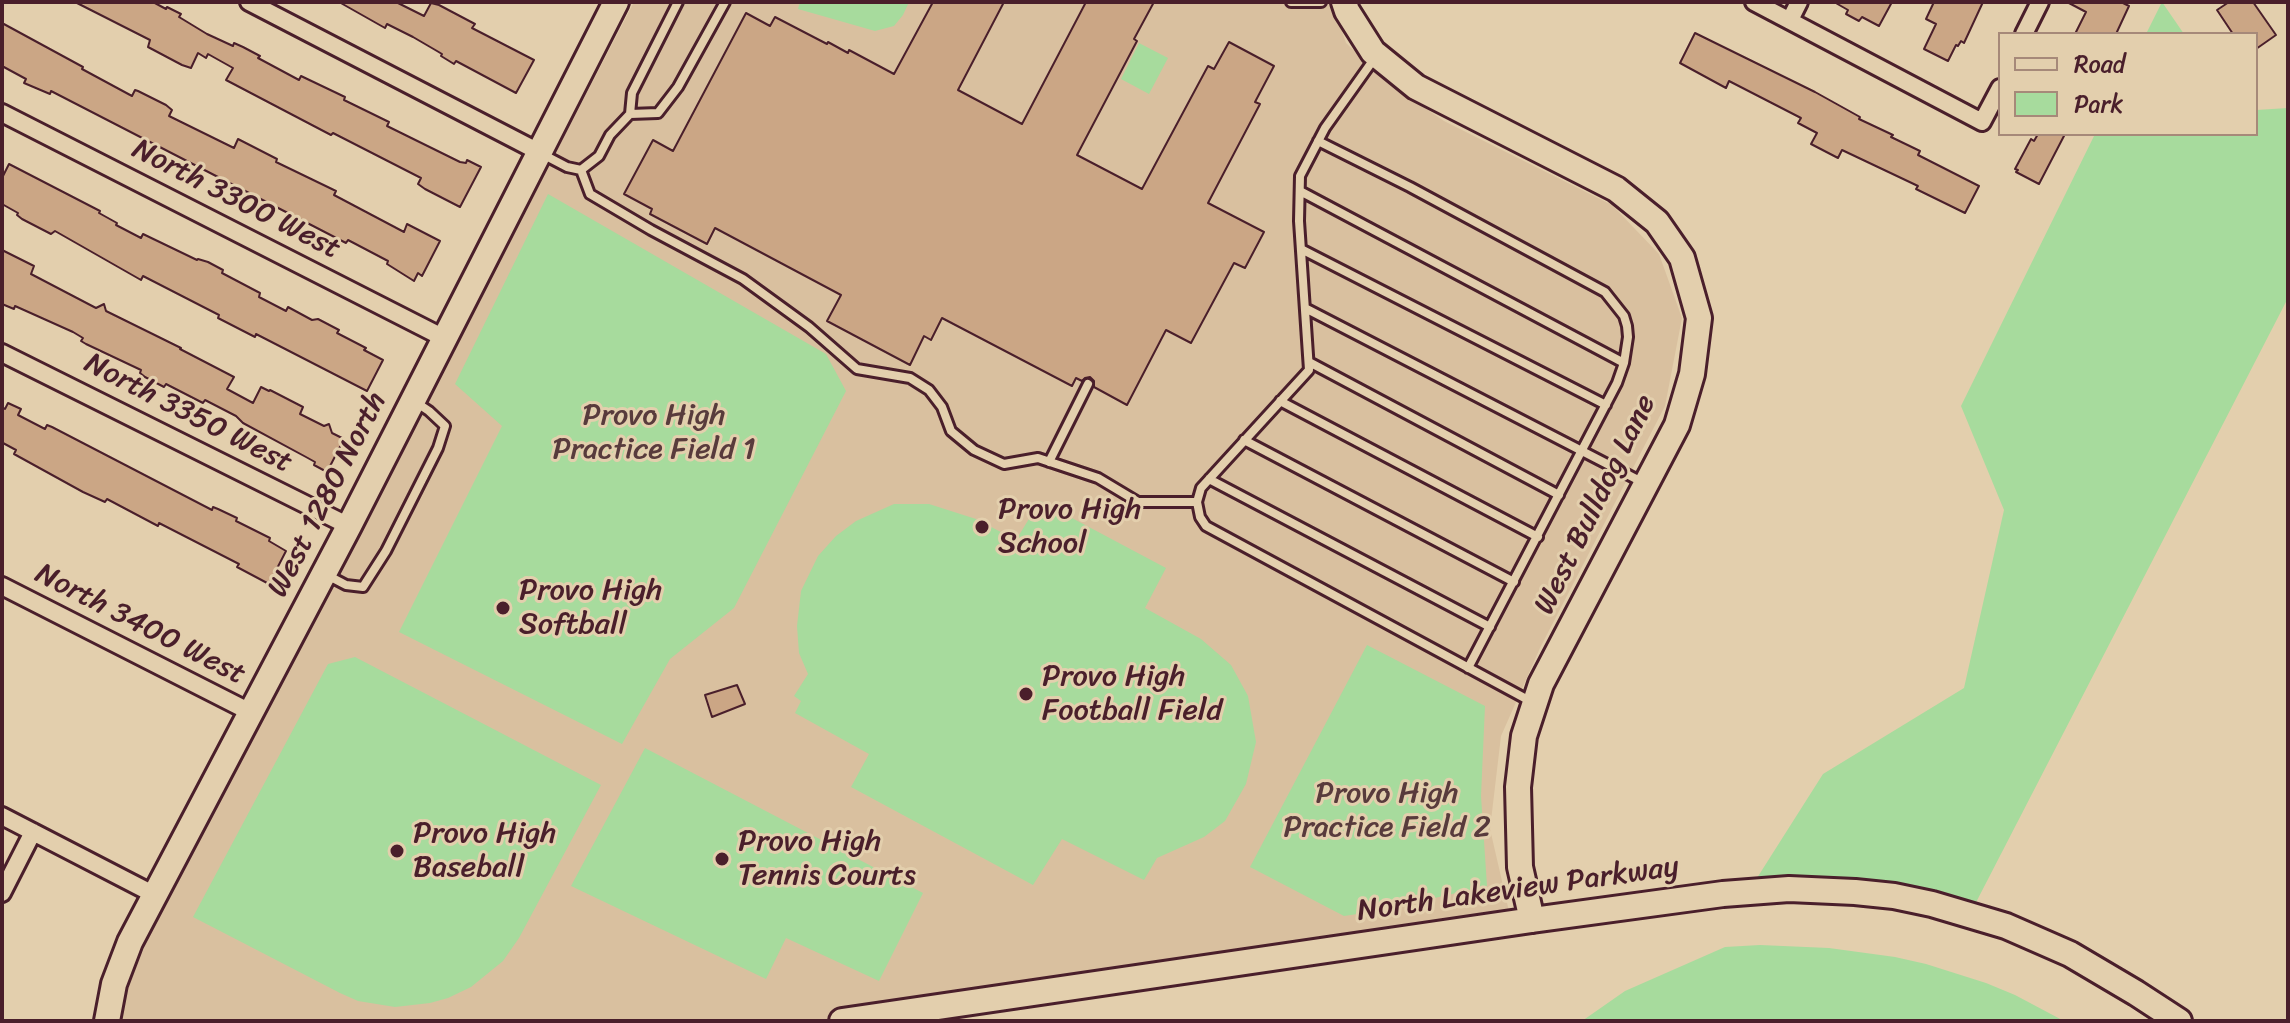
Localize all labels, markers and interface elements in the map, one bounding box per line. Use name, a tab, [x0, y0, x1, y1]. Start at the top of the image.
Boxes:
legend	[1998, 32, 2258, 136]
text: Road	[2074, 43, 2125, 85]
text: Park	[2074, 83, 2123, 125]
street label: North 3300 West	[126, 132, 346, 268]
street label: North 3350 West	[78, 346, 298, 482]
street label: West 1280 North	[261, 386, 395, 604]
street label: West Bulldog Lane	[1527, 389, 1665, 621]
park label: Provo High Practice Field 1	[552, 398, 756, 468]
place label: Provo High School	[998, 492, 1141, 562]
marker: Provo High School	[973, 518, 991, 536]
street label: North 3400 West	[29, 556, 251, 694]
place label: Provo High Softball	[519, 573, 662, 644]
marker: Provo High Softball	[494, 599, 512, 617]
place label: Provo High Football Field	[1042, 659, 1222, 730]
marker: Provo High Football Field	[1017, 685, 1035, 703]
park label: Provo High Practice Field 2	[1283, 776, 1491, 846]
place label: Provo High Baseball	[413, 816, 556, 886]
place label: Provo High Tennis Courts	[738, 824, 916, 894]
marker: Provo High Baseball	[388, 842, 406, 860]
marker: Provo High Tennis Courts	[713, 850, 731, 868]
street label: North Lakeview Parkway	[1355, 850, 1681, 930]

